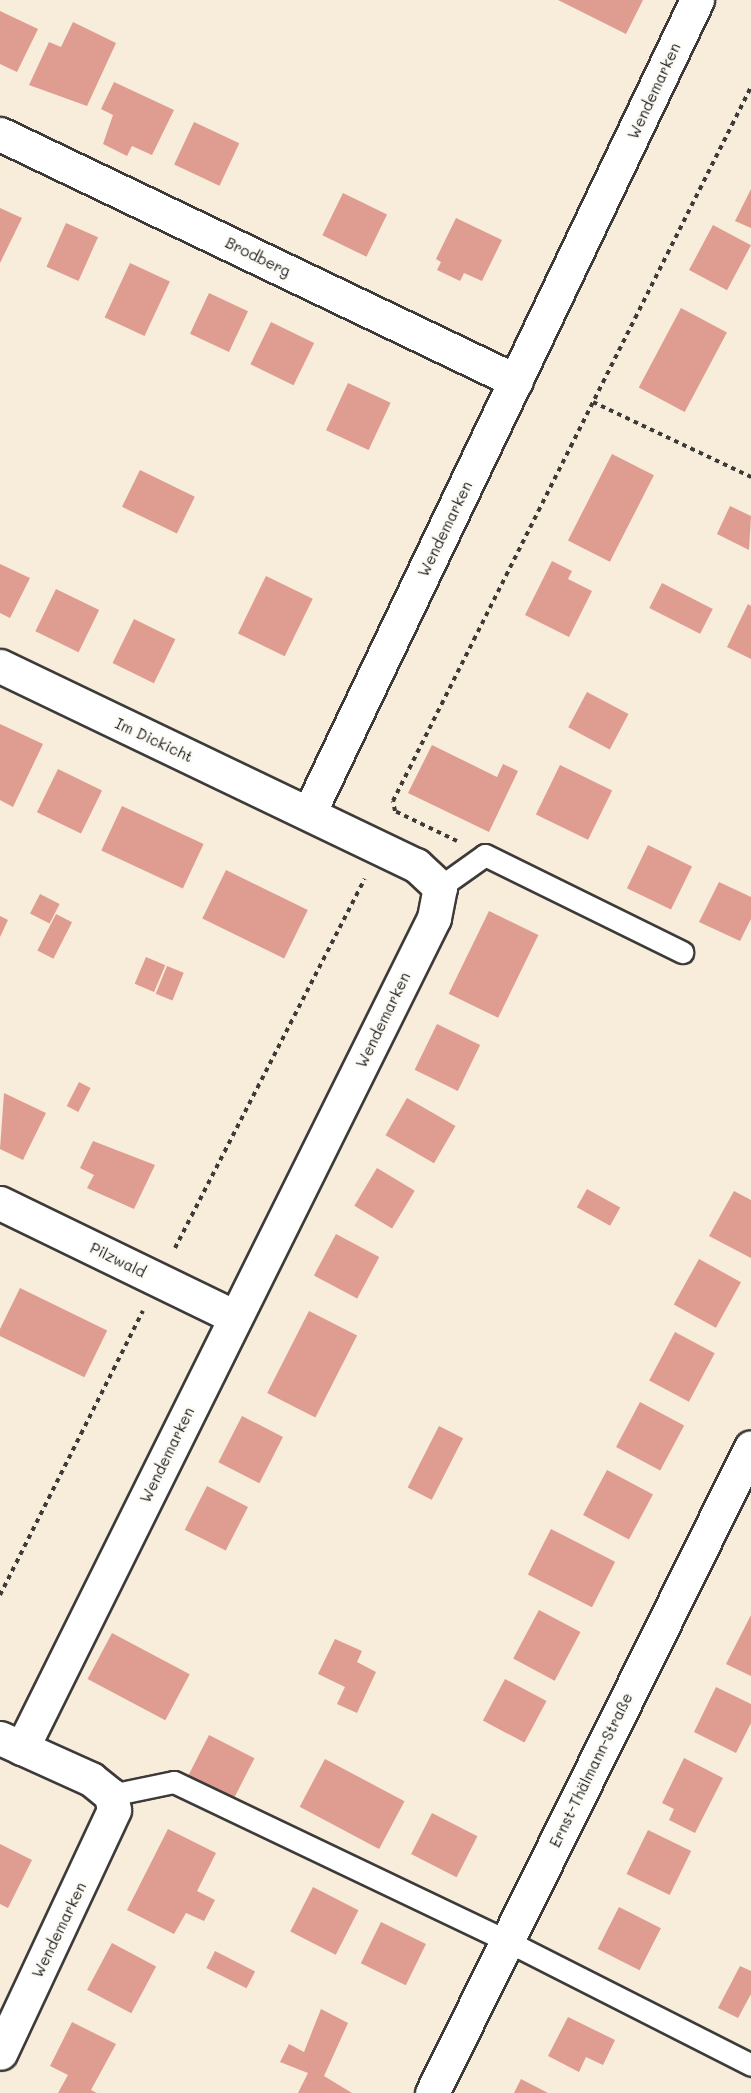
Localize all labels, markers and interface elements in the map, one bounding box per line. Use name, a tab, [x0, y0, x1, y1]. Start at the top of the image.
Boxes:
street label: Wendemarken	[624, 40, 684, 142]
street label: Brodberg	[222, 233, 294, 281]
street label: Wendemarken	[414, 478, 476, 580]
street label: Im Dickicht	[112, 714, 196, 766]
street label: Wendemarken	[352, 969, 414, 1071]
street label: Pilzwald	[87, 1239, 149, 1281]
street label: Wendemarken	[136, 1404, 198, 1506]
street label: Ernst-Thälmann-Straße	[546, 1690, 636, 1850]
street label: Wendemarken	[28, 1879, 90, 1981]

